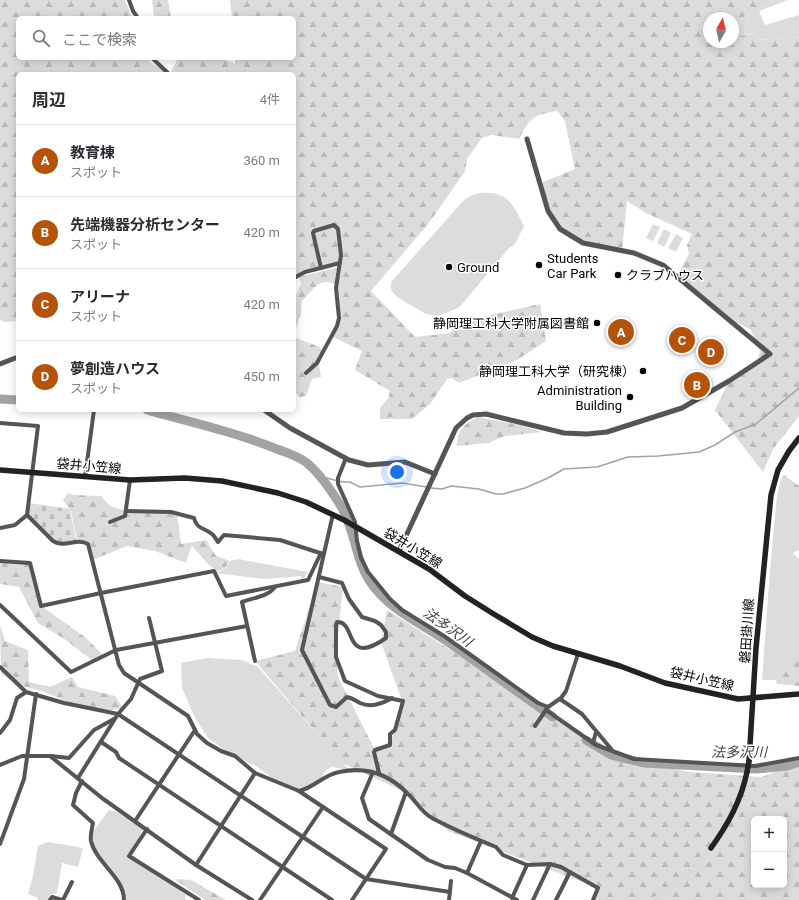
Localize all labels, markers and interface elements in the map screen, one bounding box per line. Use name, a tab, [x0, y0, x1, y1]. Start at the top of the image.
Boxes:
north arrow	[703, 12, 739, 48]
search box	[16, 16, 296, 60]
icon: search	[30, 27, 52, 49]
text: ここで検索	[62, 31, 137, 49]
text: 周辺	[32, 90, 66, 110]
text: 4件	[260, 92, 280, 107]
text: 教育棟	[70, 144, 115, 162]
text: A	[41, 153, 49, 168]
text: 360 m	[243, 153, 280, 168]
text: スポット	[70, 165, 122, 180]
text: 先端機器分析センター	[70, 216, 220, 234]
text: B	[41, 225, 49, 240]
text: 420 m	[243, 225, 280, 240]
text: スポット	[70, 237, 122, 252]
place label: Students Car Park	[547, 251, 599, 281]
place label: Ground	[457, 260, 499, 275]
marker: Students Car Park	[534, 260, 544, 270]
marker: Ground	[444, 262, 454, 272]
place label: クラブハウス	[626, 268, 704, 283]
marker: クラブハウス	[613, 270, 623, 280]
text: アリーナ	[70, 288, 130, 306]
text: C	[41, 297, 49, 312]
text: 420 m	[243, 297, 280, 312]
text: スポット	[70, 309, 122, 324]
place label: 静岡理工科大学附属図書館	[433, 316, 589, 331]
pin: A	[608, 317, 634, 347]
marker: 静岡理工科大学附属図書館	[592, 318, 602, 328]
pin: C	[669, 325, 695, 355]
pin: D	[698, 337, 724, 367]
text: 夢創造ハウス	[70, 360, 160, 378]
place label: 静岡理工科大学（研究棟）	[479, 364, 635, 379]
marker: 静岡理工科大学（研究棟）	[638, 366, 648, 376]
text: D	[41, 369, 49, 384]
text: 450 m	[243, 369, 280, 384]
pin: B	[684, 370, 710, 400]
text: スポット	[70, 381, 122, 396]
place label: Administration Building	[537, 383, 622, 413]
marker: Administration Building	[625, 392, 635, 402]
street label: 袋井小笠線	[56, 456, 122, 476]
your location	[387, 462, 407, 482]
street label: 袋井小笠線	[381, 525, 445, 571]
street label: 磐田掛川線	[737, 598, 757, 664]
water label: 法多沢川	[420, 604, 477, 651]
street label: 袋井小笠線	[669, 664, 735, 694]
water label: 法多沢川	[711, 744, 769, 760]
map controls	[751, 816, 787, 888]
button: +	[751, 816, 787, 852]
button: −	[751, 852, 787, 888]

